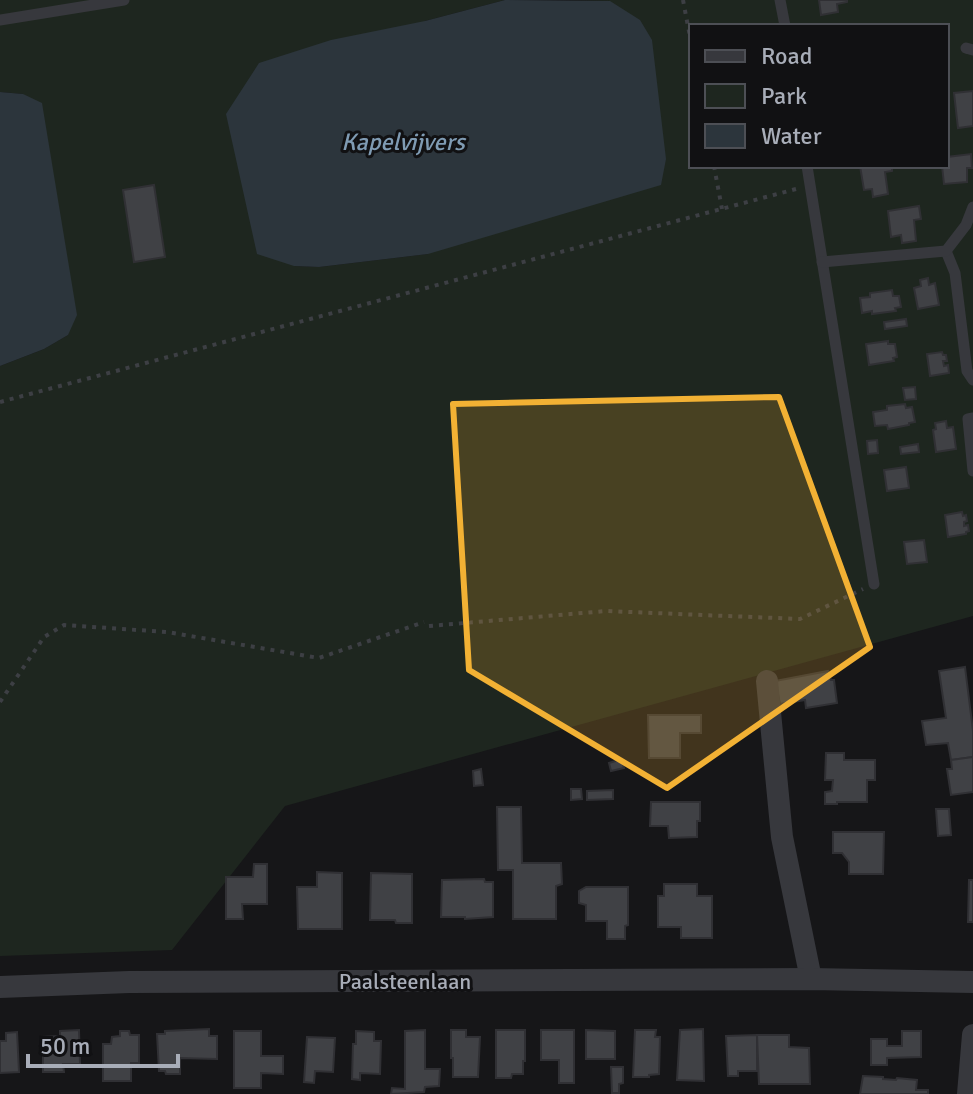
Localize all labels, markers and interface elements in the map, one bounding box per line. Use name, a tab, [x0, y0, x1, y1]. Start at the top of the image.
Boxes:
legend	[689, 24, 949, 168]
text: Road	[761, 41, 812, 71]
text: Park	[761, 81, 807, 111]
text: Water	[761, 121, 822, 151]
water label: Kapelvijvers	[341, 127, 467, 157]
street label: Paalsteenlaan	[339, 968, 471, 995]
scale bar	[28, 1018, 178, 1068]
text: 50 m	[40, 1031, 90, 1061]

